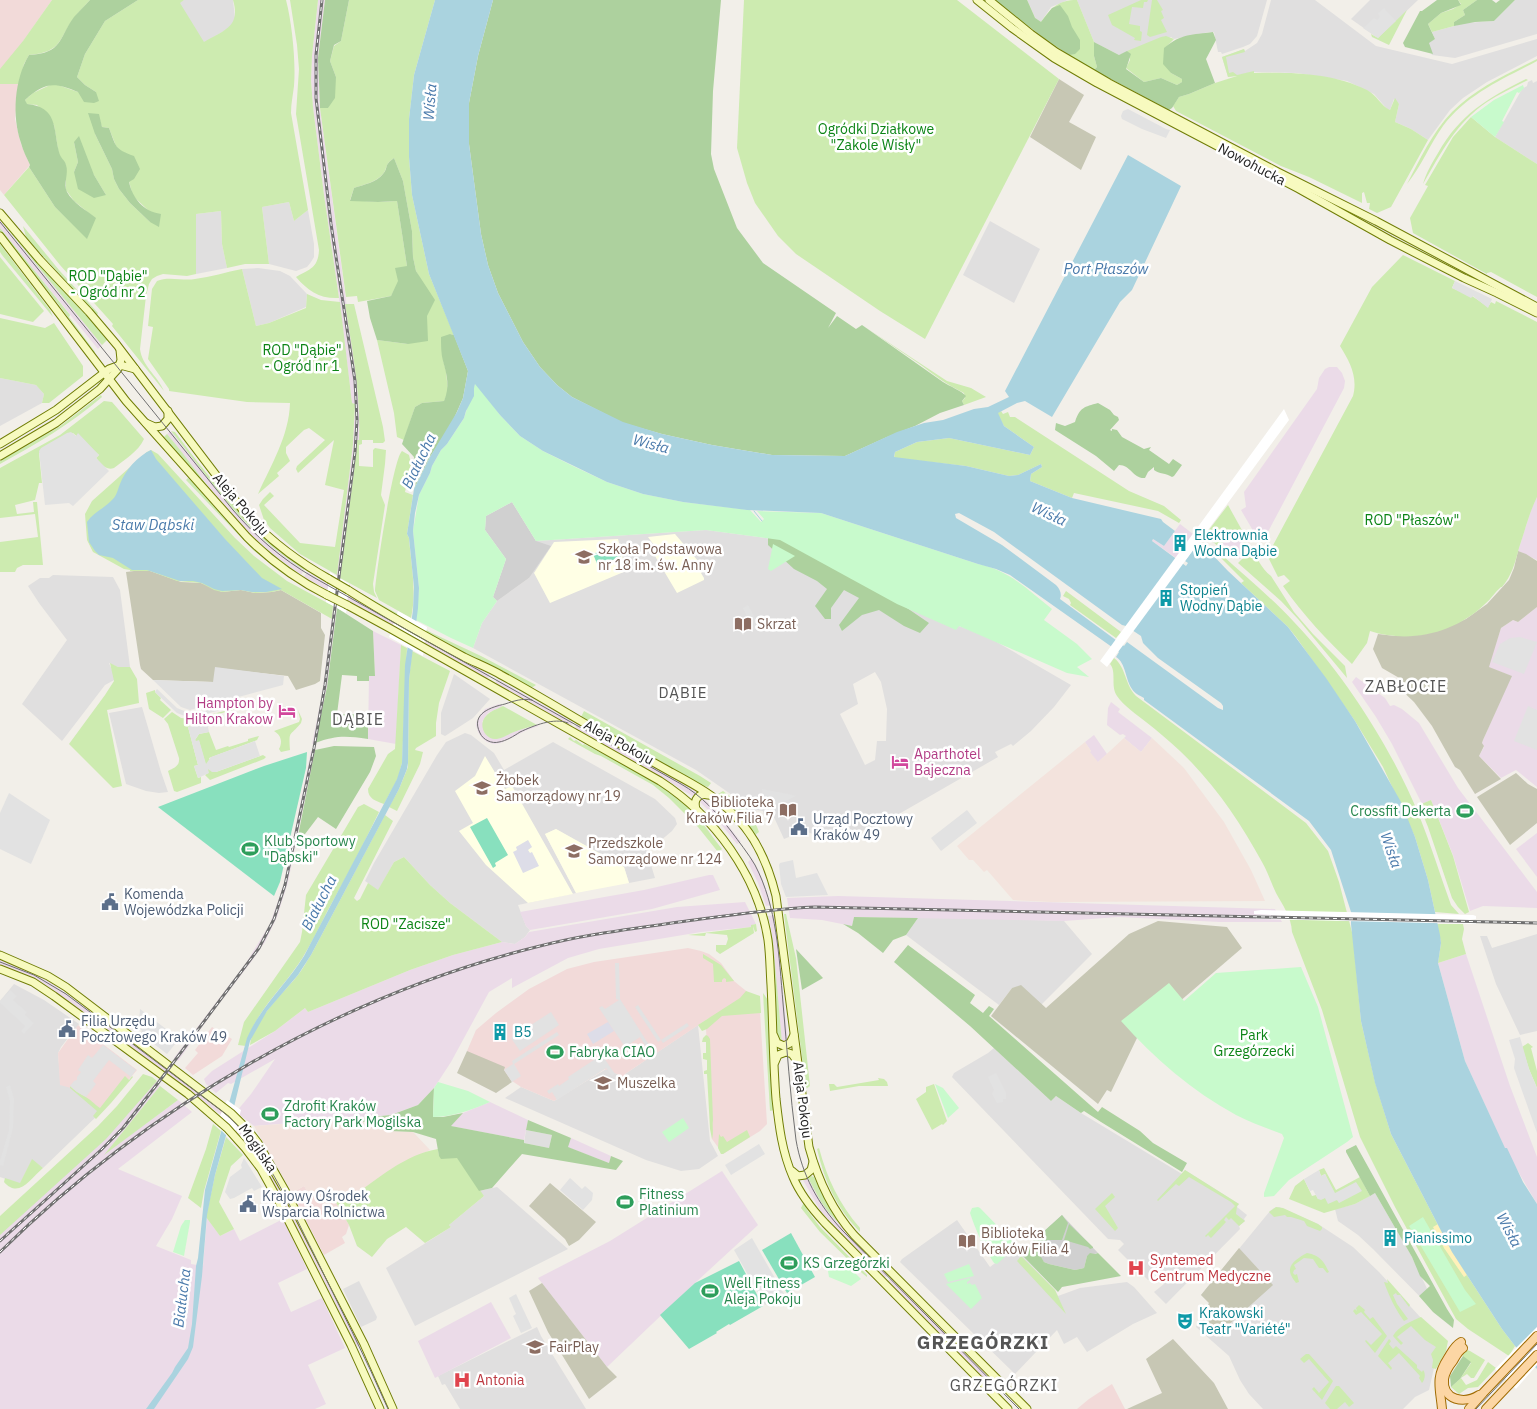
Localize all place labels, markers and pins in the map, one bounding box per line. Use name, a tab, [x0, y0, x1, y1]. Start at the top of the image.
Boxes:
place label: Elektrownia Wodna Dąbie	[1194, 526, 1277, 560]
building icon: Elektrownia Wodna Dąbie	[1170, 533, 1190, 553]
place label: Szkoła Podstawowa nr 18 im. św. Anny	[598, 540, 723, 574]
school or university icon: Szkoła Podstawowa nr 18 im. św. Anny	[574, 547, 594, 567]
place label: Stopień Wodny Dąbie	[1180, 581, 1263, 615]
building icon: Stopień Wodny Dąbie	[1156, 588, 1176, 608]
library icon: Skrzat	[733, 614, 753, 634]
place label: Skrzat	[757, 615, 797, 633]
place label: Hampton by Hilton Krakow	[185, 694, 273, 728]
hotel icon: Hampton by Hilton Krakow	[277, 701, 297, 721]
place label: Aparthotel Bajeczna	[914, 745, 981, 779]
hotel icon: Aparthotel Bajeczna	[890, 752, 910, 772]
place label: Żłobek Samorządowy nr 19	[496, 771, 621, 805]
school or university icon: Żłobek Samorządowy nr 19	[472, 778, 492, 798]
place label: Biblioteka Kraków Filia 7	[686, 793, 775, 827]
library icon: Biblioteka Kraków Filia 7	[778, 800, 798, 820]
sports icon: Crossfit Dekerta	[1455, 801, 1475, 821]
place label: Crossfit Dekerta	[1350, 802, 1452, 820]
place label: Urząd Pocztowy Kraków 49	[813, 810, 913, 844]
public building icon: Urząd Pocztowy Kraków 49	[789, 817, 809, 837]
place label: Klub Sportowy "Dąbski"	[264, 832, 356, 866]
place label: Przedszkole Samorządowe nr 124	[588, 834, 722, 868]
sports icon: Klub Sportowy "Dąbski"	[240, 839, 260, 859]
school or university icon: Przedszkole Samorządowe nr 124	[564, 841, 584, 861]
place label: Komenda Wojewódzka Policji	[124, 885, 244, 919]
public building icon: Komenda Wojewódzka Policji	[100, 892, 120, 912]
place label: Filia Urzędu Pocztowego Kraków 49	[81, 1012, 227, 1046]
public building icon: Filia Urzędu Pocztowego Kraków 49	[57, 1019, 77, 1039]
building icon: B5	[490, 1022, 510, 1042]
place label: B5	[514, 1023, 532, 1041]
sports icon: Fabryka CIAO	[545, 1042, 565, 1062]
place label: Fabryka CIAO	[569, 1043, 655, 1061]
school or university icon: Muszelka	[593, 1073, 613, 1093]
place label: Muszelka	[617, 1074, 676, 1092]
place label: Zdrofit Kraków Factory Park Mogilska	[284, 1097, 422, 1131]
sports icon: Zdrofit Kraków Factory Park Mogilska	[260, 1104, 280, 1124]
place label: Fitness Platinium	[639, 1185, 699, 1219]
place label: Krajowy Ośrodek Wsparcia Rolnictwa	[262, 1187, 386, 1221]
sports icon: Fitness Platinium	[615, 1192, 635, 1212]
public building icon: Krajowy Ośrodek Wsparcia Rolnictwa	[238, 1194, 258, 1214]
place label: Biblioteka Kraków Filia 4	[981, 1224, 1069, 1258]
building icon: Pianissimo	[1380, 1228, 1400, 1248]
place label: Pianissimo	[1404, 1229, 1472, 1247]
library icon: Biblioteka Kraków Filia 4	[957, 1231, 977, 1251]
place label: Syntemed Centrum Medyczne	[1150, 1251, 1271, 1285]
sports icon: KS Grzegórzki	[779, 1253, 799, 1273]
place label: KS Grzegórzki	[803, 1254, 890, 1272]
hospital icon: Syntemed Centrum Medyczne	[1126, 1258, 1146, 1278]
place label: Well Fitness Aleja Pokoju	[724, 1274, 801, 1308]
sports icon: Well Fitness Aleja Pokoju	[700, 1281, 720, 1301]
place label: Krakowski Teatr "Variété"	[1199, 1304, 1291, 1338]
theatre icon: Krakowski Teatr "Variété"	[1175, 1311, 1195, 1331]
school or university icon: FairPlay	[525, 1337, 545, 1357]
place label: FairPlay	[549, 1338, 599, 1356]
hospital icon: Antonia	[452, 1370, 472, 1390]
place label: Antonia	[476, 1371, 525, 1389]

